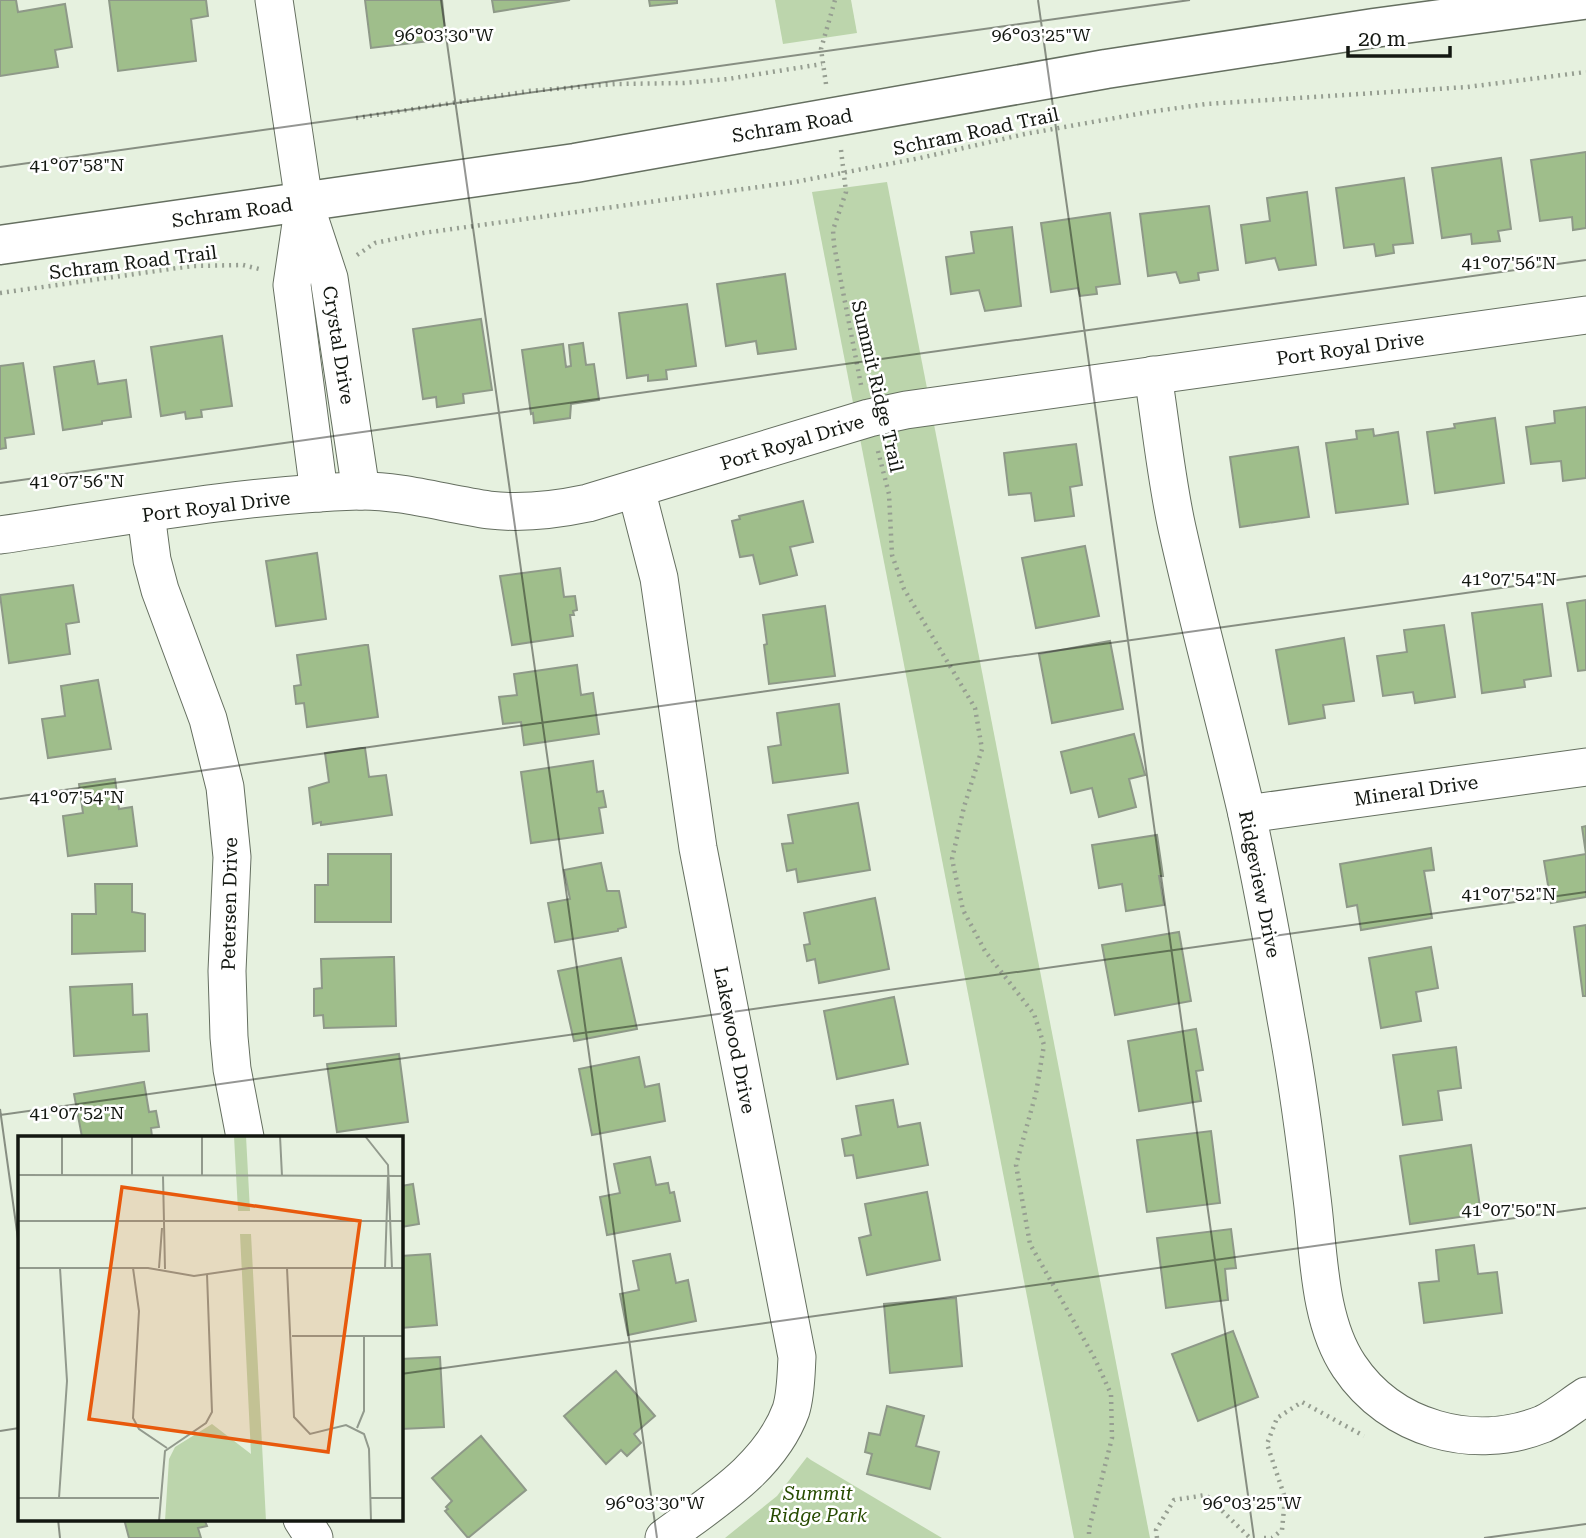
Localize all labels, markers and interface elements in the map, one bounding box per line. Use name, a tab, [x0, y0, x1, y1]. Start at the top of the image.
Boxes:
scale bar	[1348, 14, 1450, 58]
text: 96°03'30"W	[395, 24, 494, 45]
text: 96°03'25"W	[992, 24, 1091, 45]
text: 20 m	[1358, 27, 1406, 51]
street label: Schram Road Trail	[891, 103, 1061, 160]
street label: Schram Road	[730, 104, 854, 147]
text: 41°07'58"N	[30, 154, 124, 175]
street label: Schram Road	[170, 193, 294, 232]
street label: Schram Road Trail	[48, 241, 218, 284]
text: 41°07'56"N	[1462, 252, 1556, 273]
street label: Crystal Drive	[318, 284, 359, 406]
street label: Summit Ridge Trail	[847, 298, 909, 474]
street label: Port Royal Drive	[1275, 327, 1425, 370]
street label: Port Royal Drive	[717, 410, 867, 475]
text: 41°07'56"N	[30, 470, 124, 491]
street label: Port Royal Drive	[141, 486, 291, 527]
text: 41°07'54"N	[1462, 568, 1556, 589]
street label: Mineral Drive	[1353, 770, 1480, 811]
text: 41°07'54"N	[30, 786, 124, 807]
street label: Ridgeview Drive	[1234, 809, 1285, 960]
street label: Petersen Drive	[217, 837, 242, 971]
text: 41°07'52"N	[1462, 883, 1556, 904]
street label: Lakewood Drive	[709, 965, 760, 1116]
text: 41°07'52"N	[30, 1102, 124, 1123]
inset map	[18, 1136, 402, 1520]
text: 41°07'50"N	[1462, 1199, 1556, 1220]
park label: Summit Ridge Park	[768, 1482, 868, 1527]
text: 96°03'30"W	[606, 1492, 705, 1513]
text: 96°03'25"W	[1203, 1492, 1302, 1513]

